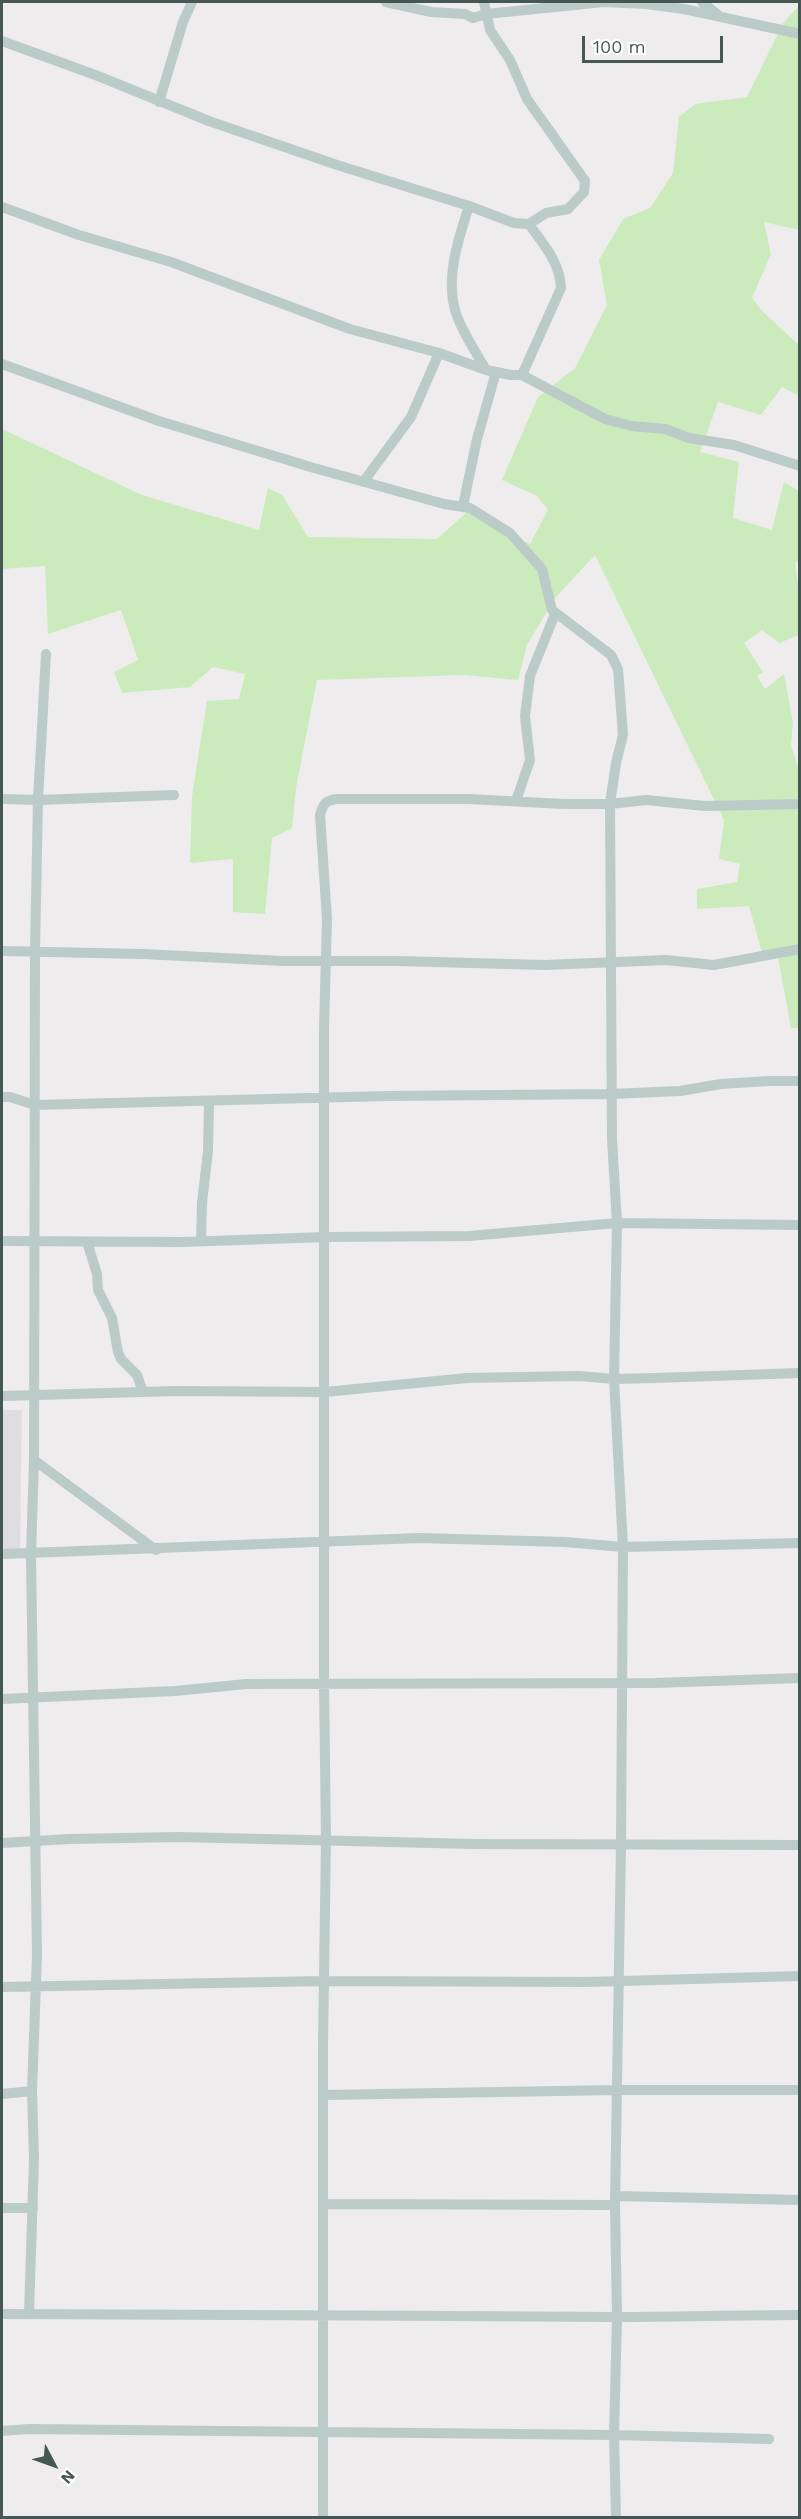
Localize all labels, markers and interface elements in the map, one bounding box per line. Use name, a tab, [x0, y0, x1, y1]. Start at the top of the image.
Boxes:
scale bar	[585, 24, 726, 62]
text: 100 m	[593, 36, 646, 57]
north arrow	[24, 2435, 84, 2495]
text: N	[57, 2466, 79, 2488]

